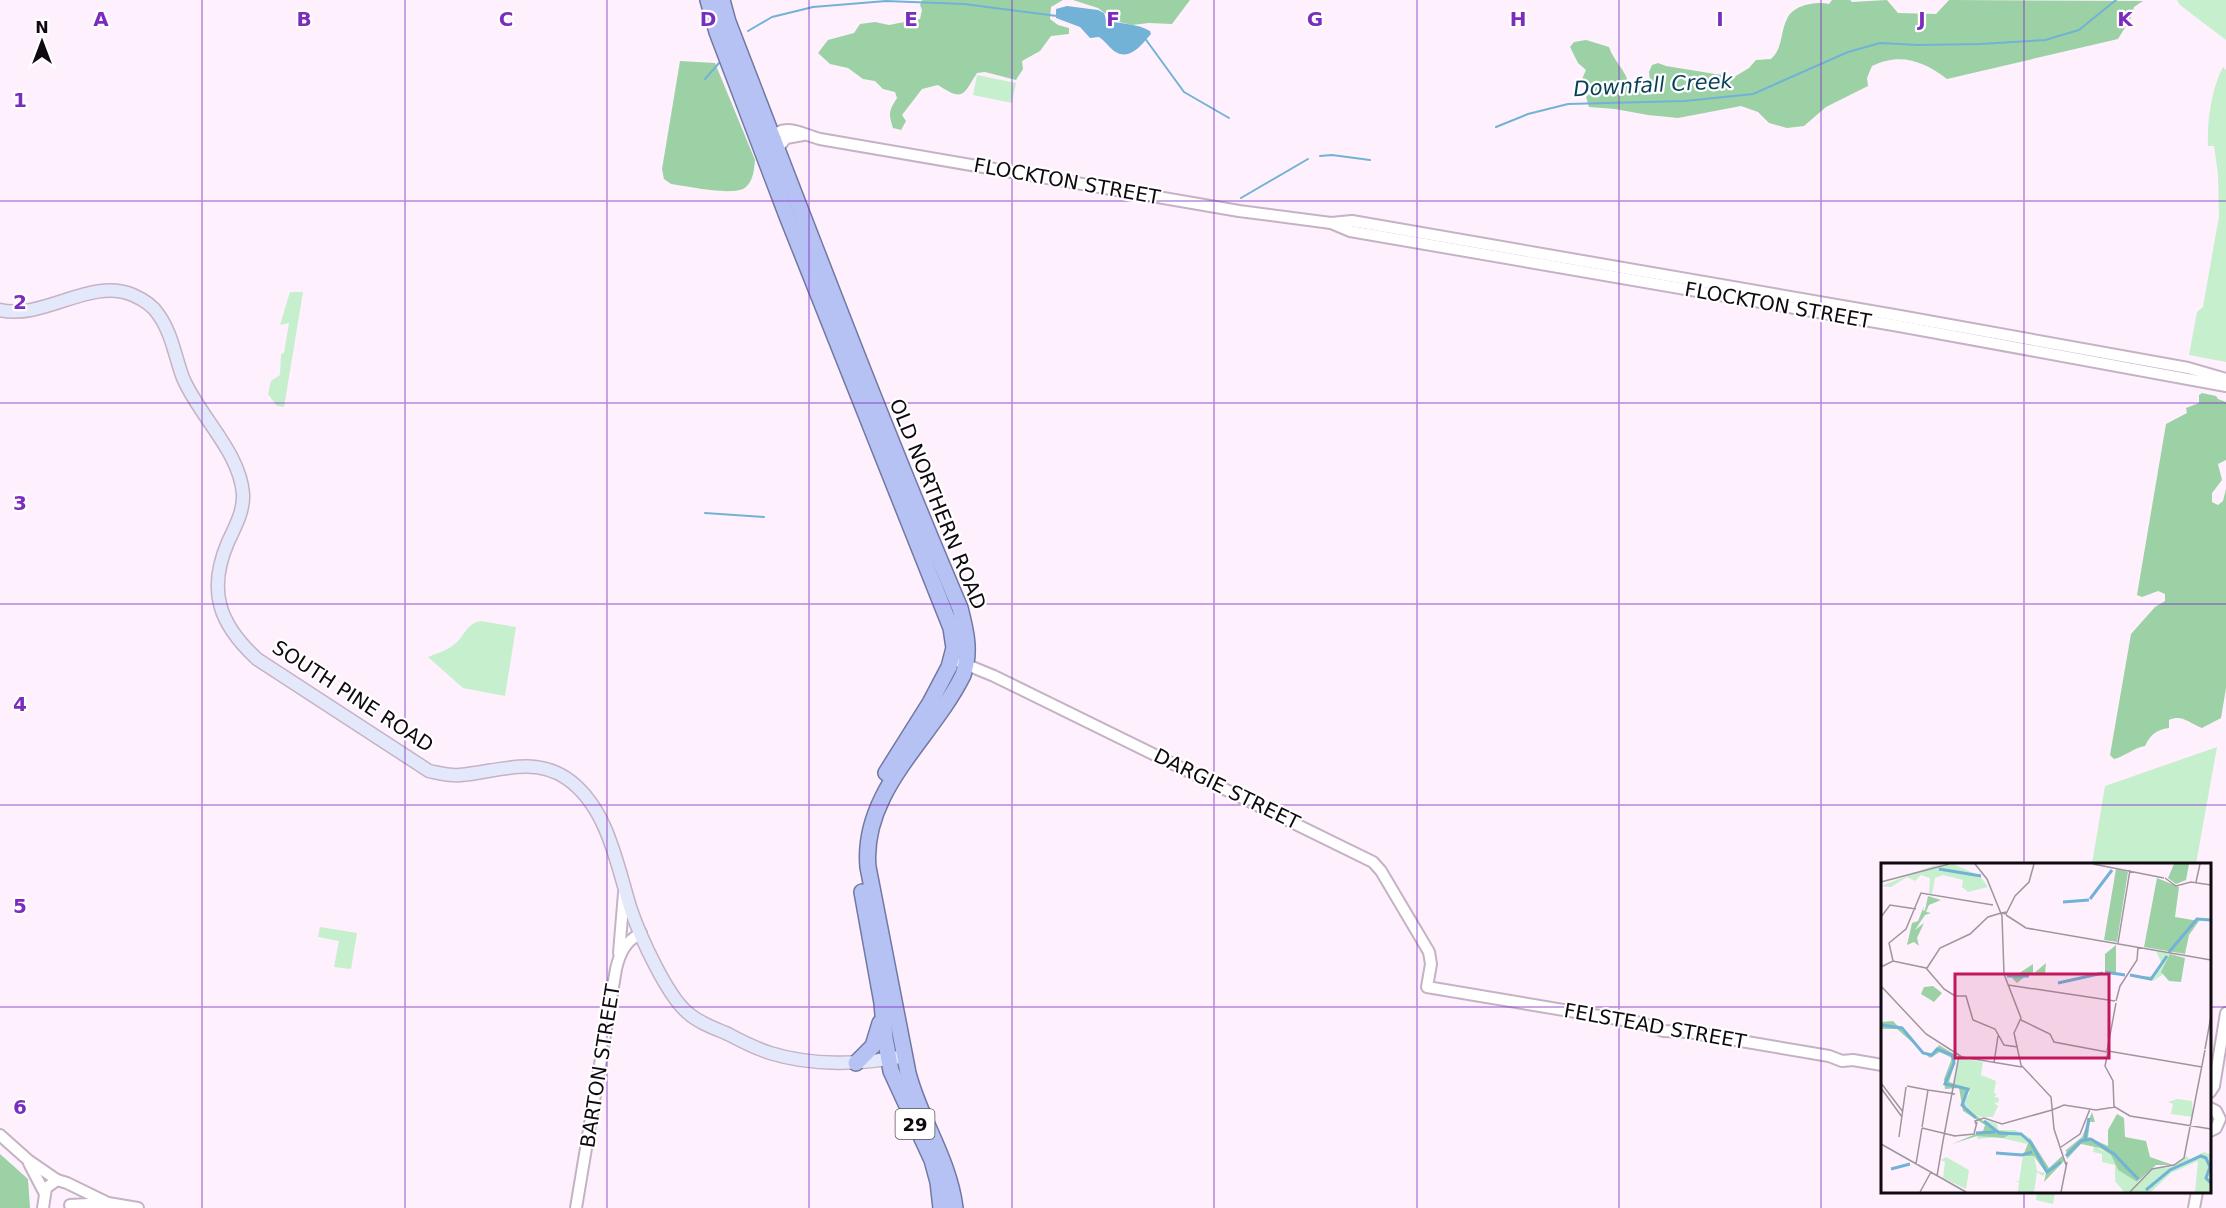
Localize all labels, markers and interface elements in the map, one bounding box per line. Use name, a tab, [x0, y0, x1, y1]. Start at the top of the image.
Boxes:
text: A	[93, 7, 109, 31]
text: B	[296, 7, 312, 31]
text: C	[499, 7, 513, 31]
text: D	[700, 7, 716, 31]
text: E	[904, 7, 918, 31]
text: F	[1106, 7, 1120, 31]
text: G	[1307, 7, 1323, 31]
text: H	[1510, 7, 1526, 31]
text: I	[1716, 7, 1724, 31]
text: J	[1916, 7, 1926, 31]
text: K	[2117, 7, 2134, 31]
north arrow	[12, 12, 72, 72]
text: N	[35, 18, 49, 37]
water label: Downfall Creek	[1573, 69, 1734, 101]
text: 1	[13, 88, 27, 112]
street label: FLOCKTON STREET	[972, 153, 1163, 209]
street label: FLOCKTON STREET	[1683, 277, 1874, 333]
text: 2	[13, 290, 27, 314]
street label: OLD NORTHERN ROAD	[885, 395, 991, 613]
text: 3	[13, 491, 27, 515]
street label: SOUTH PINE ROAD	[268, 635, 438, 757]
text: 4	[13, 692, 27, 716]
street label: DARGIE STREET	[1150, 743, 1305, 835]
inset map	[1881, 863, 2211, 1193]
text: 5	[13, 894, 27, 918]
street label: BARTON STREET	[575, 982, 625, 1150]
street label: FELSTEAD STREET	[1562, 998, 1749, 1054]
text: 6	[13, 1095, 27, 1119]
road number: 29	[896, 1109, 934, 1139]

